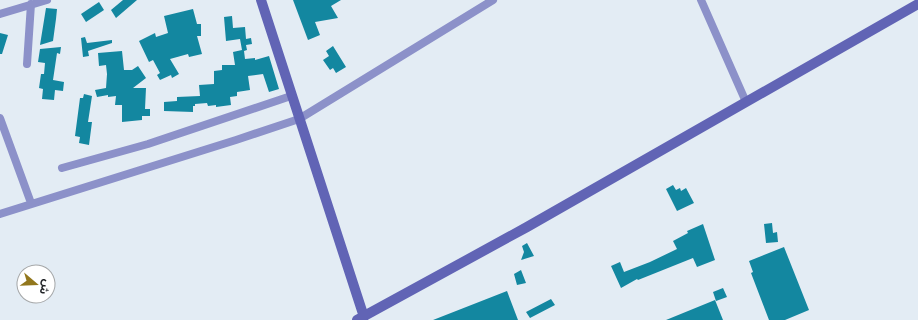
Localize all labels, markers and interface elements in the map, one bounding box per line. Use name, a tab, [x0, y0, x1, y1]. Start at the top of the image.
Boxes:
north arrow	[16, 264, 56, 304]
text: ش	[36, 278, 54, 296]

